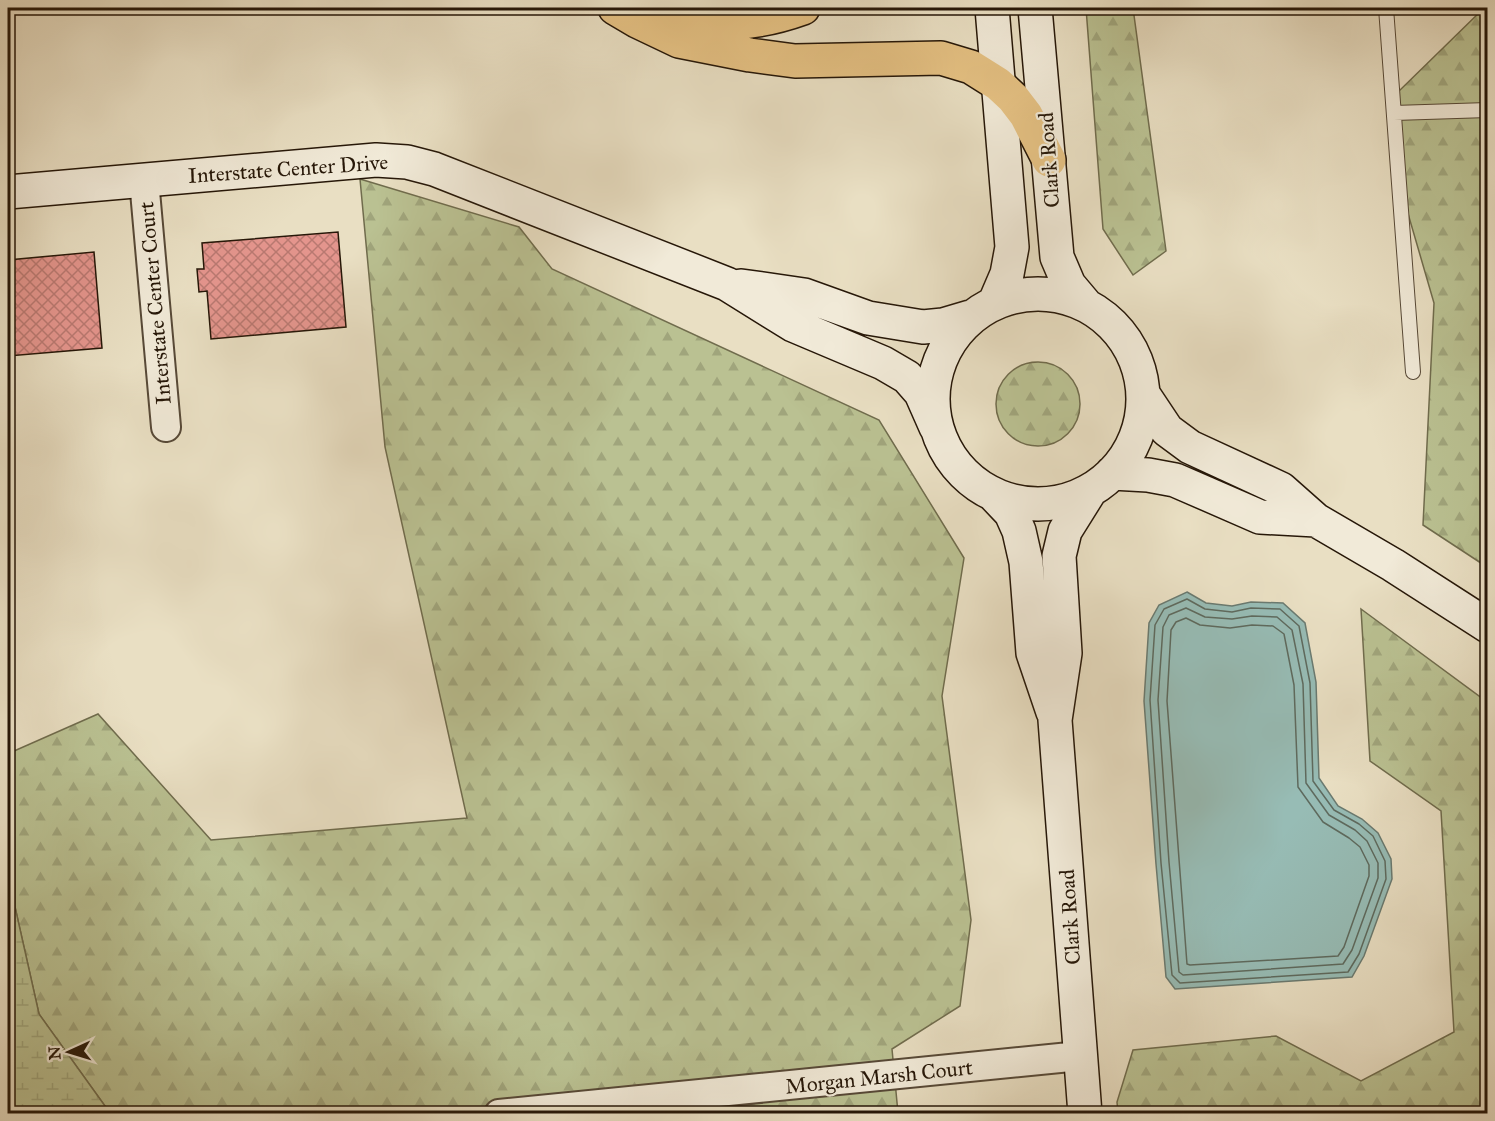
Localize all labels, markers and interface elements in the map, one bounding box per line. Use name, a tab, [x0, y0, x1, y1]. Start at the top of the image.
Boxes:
street label: Clark Road	[1033, 111, 1065, 209]
street label: Interstate Center Drive	[187, 149, 389, 189]
street label: Interstate Center Court	[133, 200, 177, 405]
street label: Clark Road	[1054, 868, 1086, 966]
north arrow	[39, 1022, 99, 1082]
text: N	[45, 1045, 64, 1060]
street label: Morgan Marsh Court	[784, 1054, 975, 1100]

